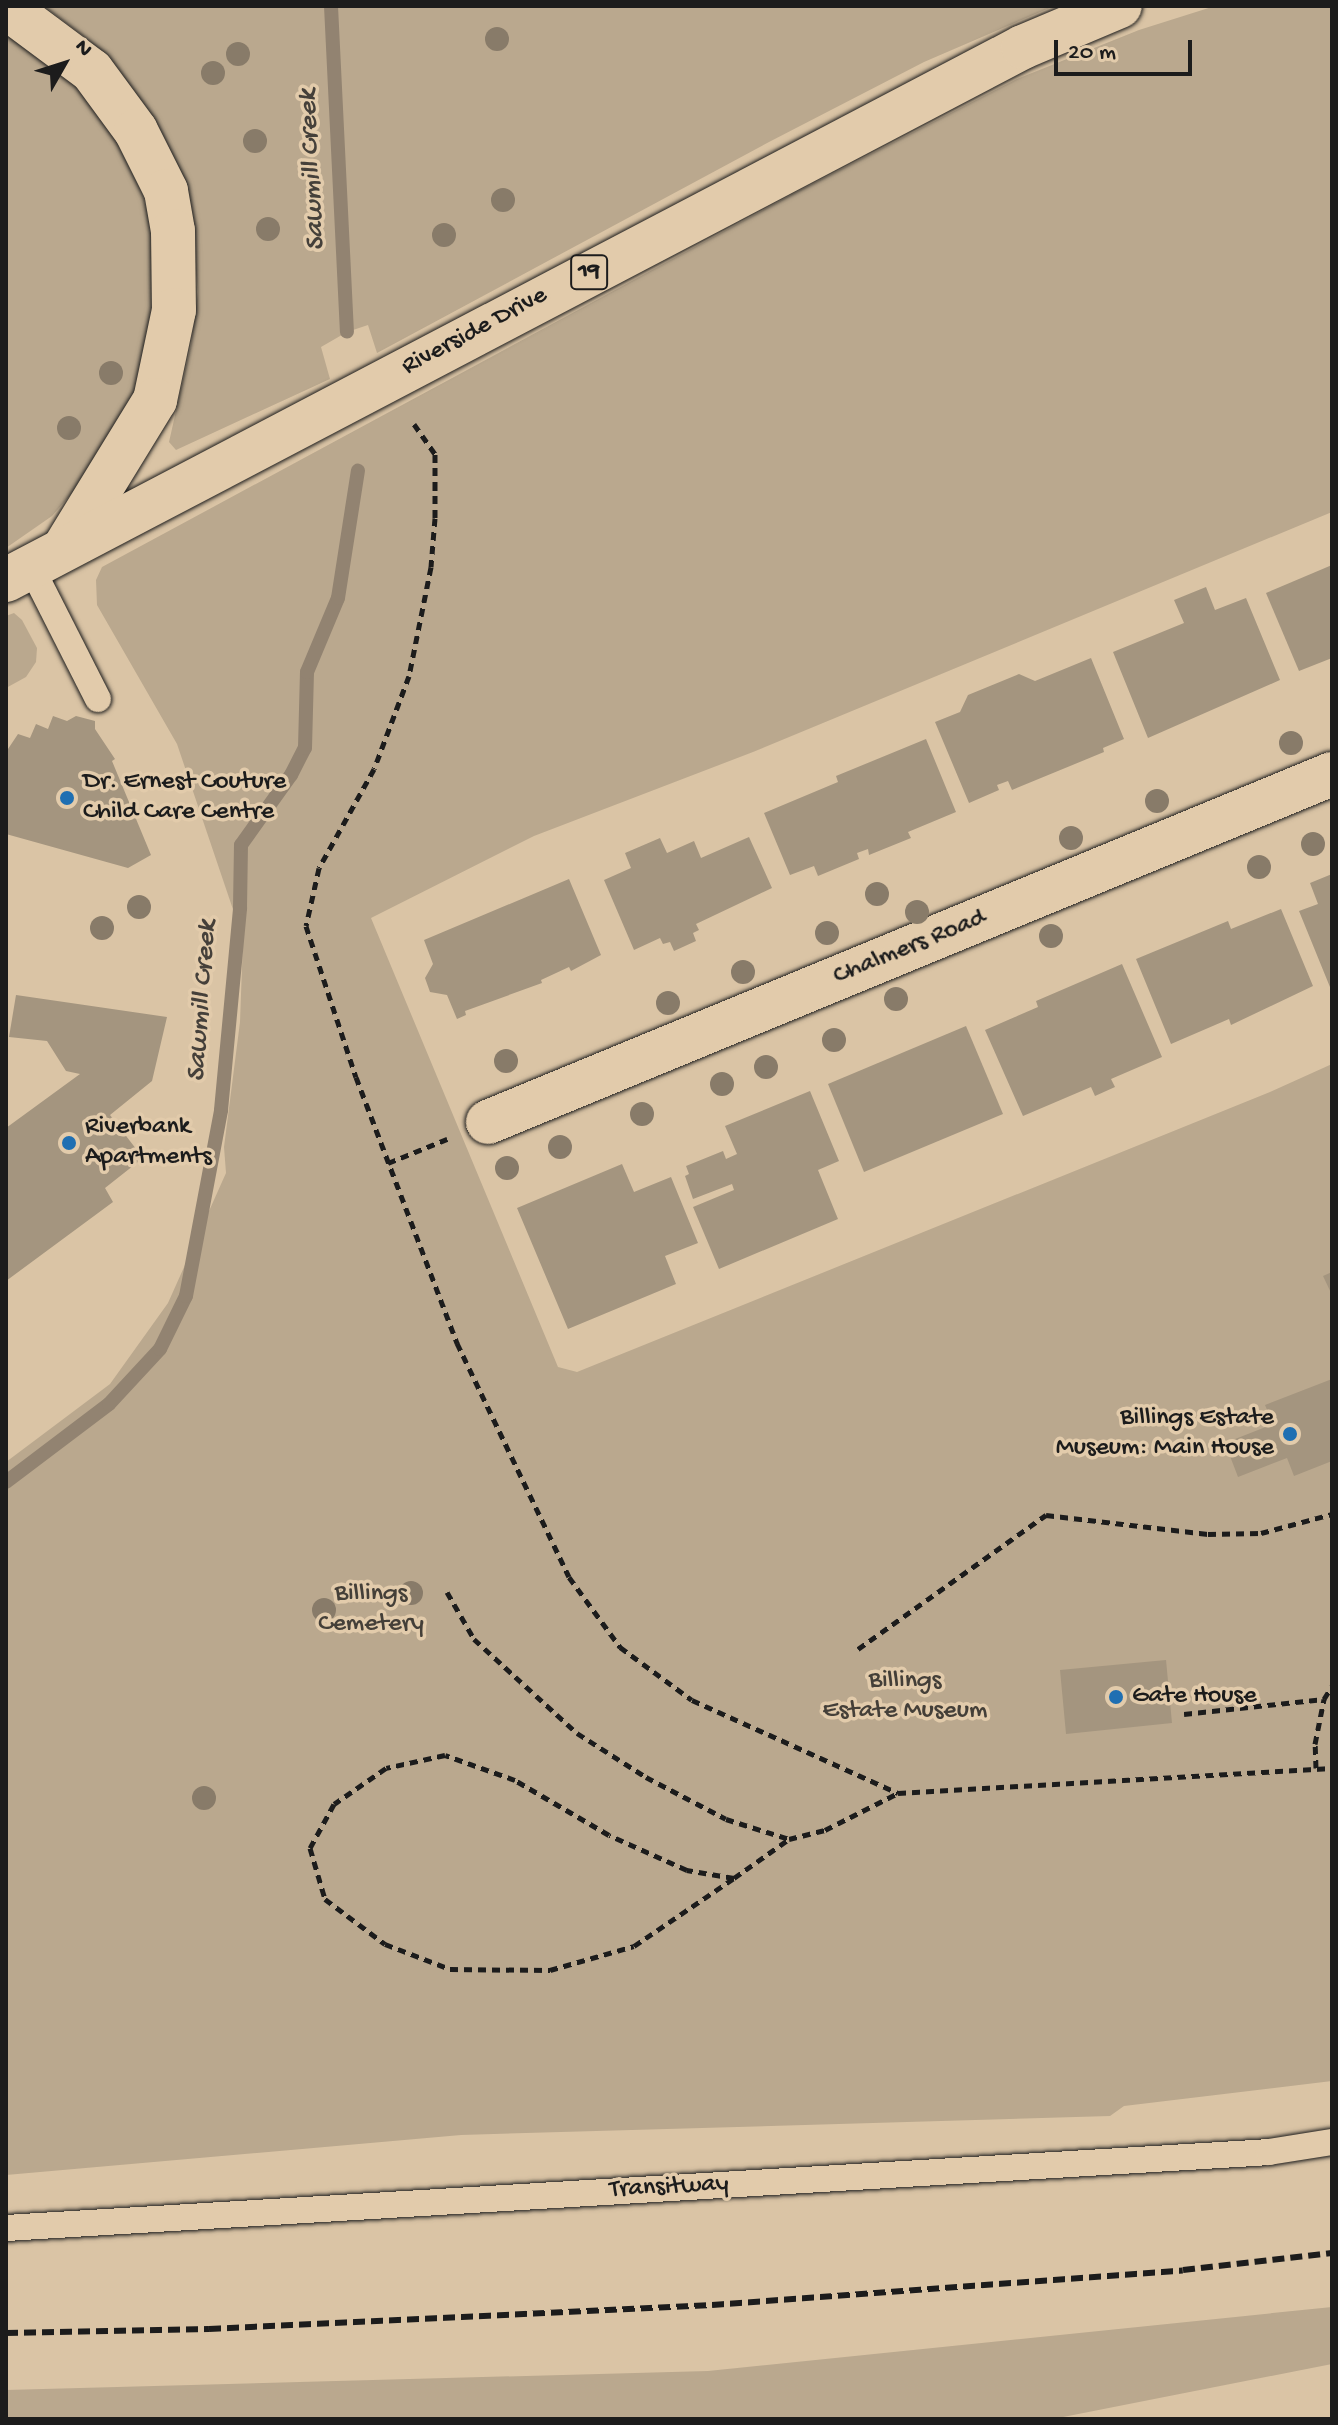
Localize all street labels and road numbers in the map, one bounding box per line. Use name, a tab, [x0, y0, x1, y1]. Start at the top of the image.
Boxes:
road number: 19	[569, 252, 609, 292]
street label: Riverside Drive	[397, 281, 553, 383]
street label: Chalmers Road	[829, 903, 991, 993]
street label: Transitway	[609, 2169, 729, 2207]

